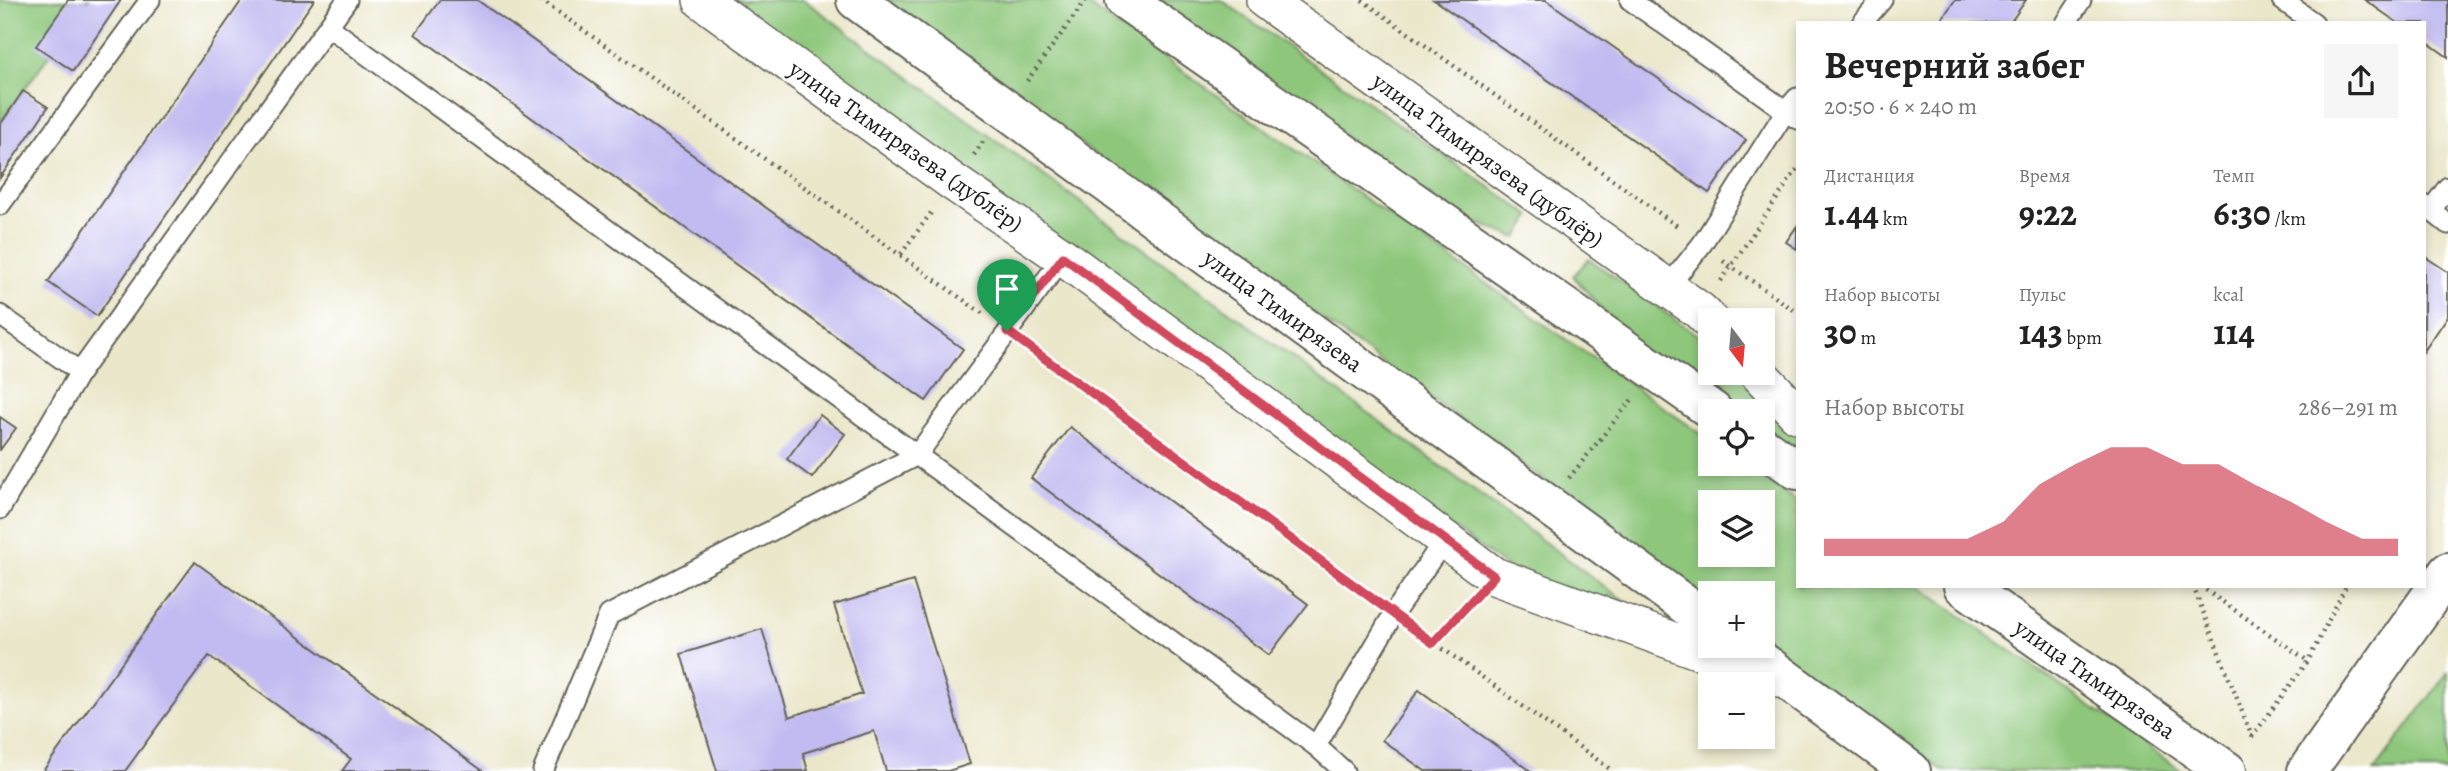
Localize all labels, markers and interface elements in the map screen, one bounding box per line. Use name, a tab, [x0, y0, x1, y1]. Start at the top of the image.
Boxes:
text: Вечерний забег	[1824, 39, 2085, 91]
button: share	[2324, 44, 2398, 118]
street label: улица Тимирязева (дублёр)	[782, 52, 1029, 239]
street label: улица Тимирязева (дублёр)	[1365, 65, 1610, 255]
text: 20:50 · 6 × 240 m	[1824, 91, 1977, 122]
text: Дистанция	[1824, 163, 1915, 189]
text: Время	[2019, 163, 2070, 189]
text: Темп	[2213, 163, 2255, 189]
text: 1.44	[1824, 189, 1879, 237]
text: 9:22	[2019, 189, 2077, 237]
text: 6:30	[2213, 189, 2271, 237]
text: km	[1879, 206, 1908, 232]
text: /km	[2271, 206, 2306, 232]
street label: улица Тимирязева	[1196, 242, 1369, 380]
pin	[977, 259, 1037, 331]
icon: arrive	[988, 270, 1026, 308]
text: Набор высоты	[1824, 282, 1940, 308]
text: Пульс	[2019, 282, 2066, 308]
text: kcal	[2213, 282, 2244, 308]
north arrow	[1698, 308, 1774, 385]
map controls	[1698, 308, 1775, 749]
text: 30	[1824, 308, 1857, 356]
text: 143	[2019, 308, 2063, 356]
text: 114	[2213, 308, 2255, 356]
text: m	[1857, 325, 1876, 351]
text: bpm	[2063, 325, 2102, 351]
text: Набор высоты	[1824, 392, 1965, 423]
text: 286–291 m	[2298, 392, 2398, 423]
button: locate	[1698, 399, 1775, 476]
button: layers	[1698, 490, 1775, 567]
button: +	[1698, 581, 1775, 658]
street label: улица Тимирязева	[2007, 611, 2182, 747]
button: −	[1698, 672, 1775, 749]

